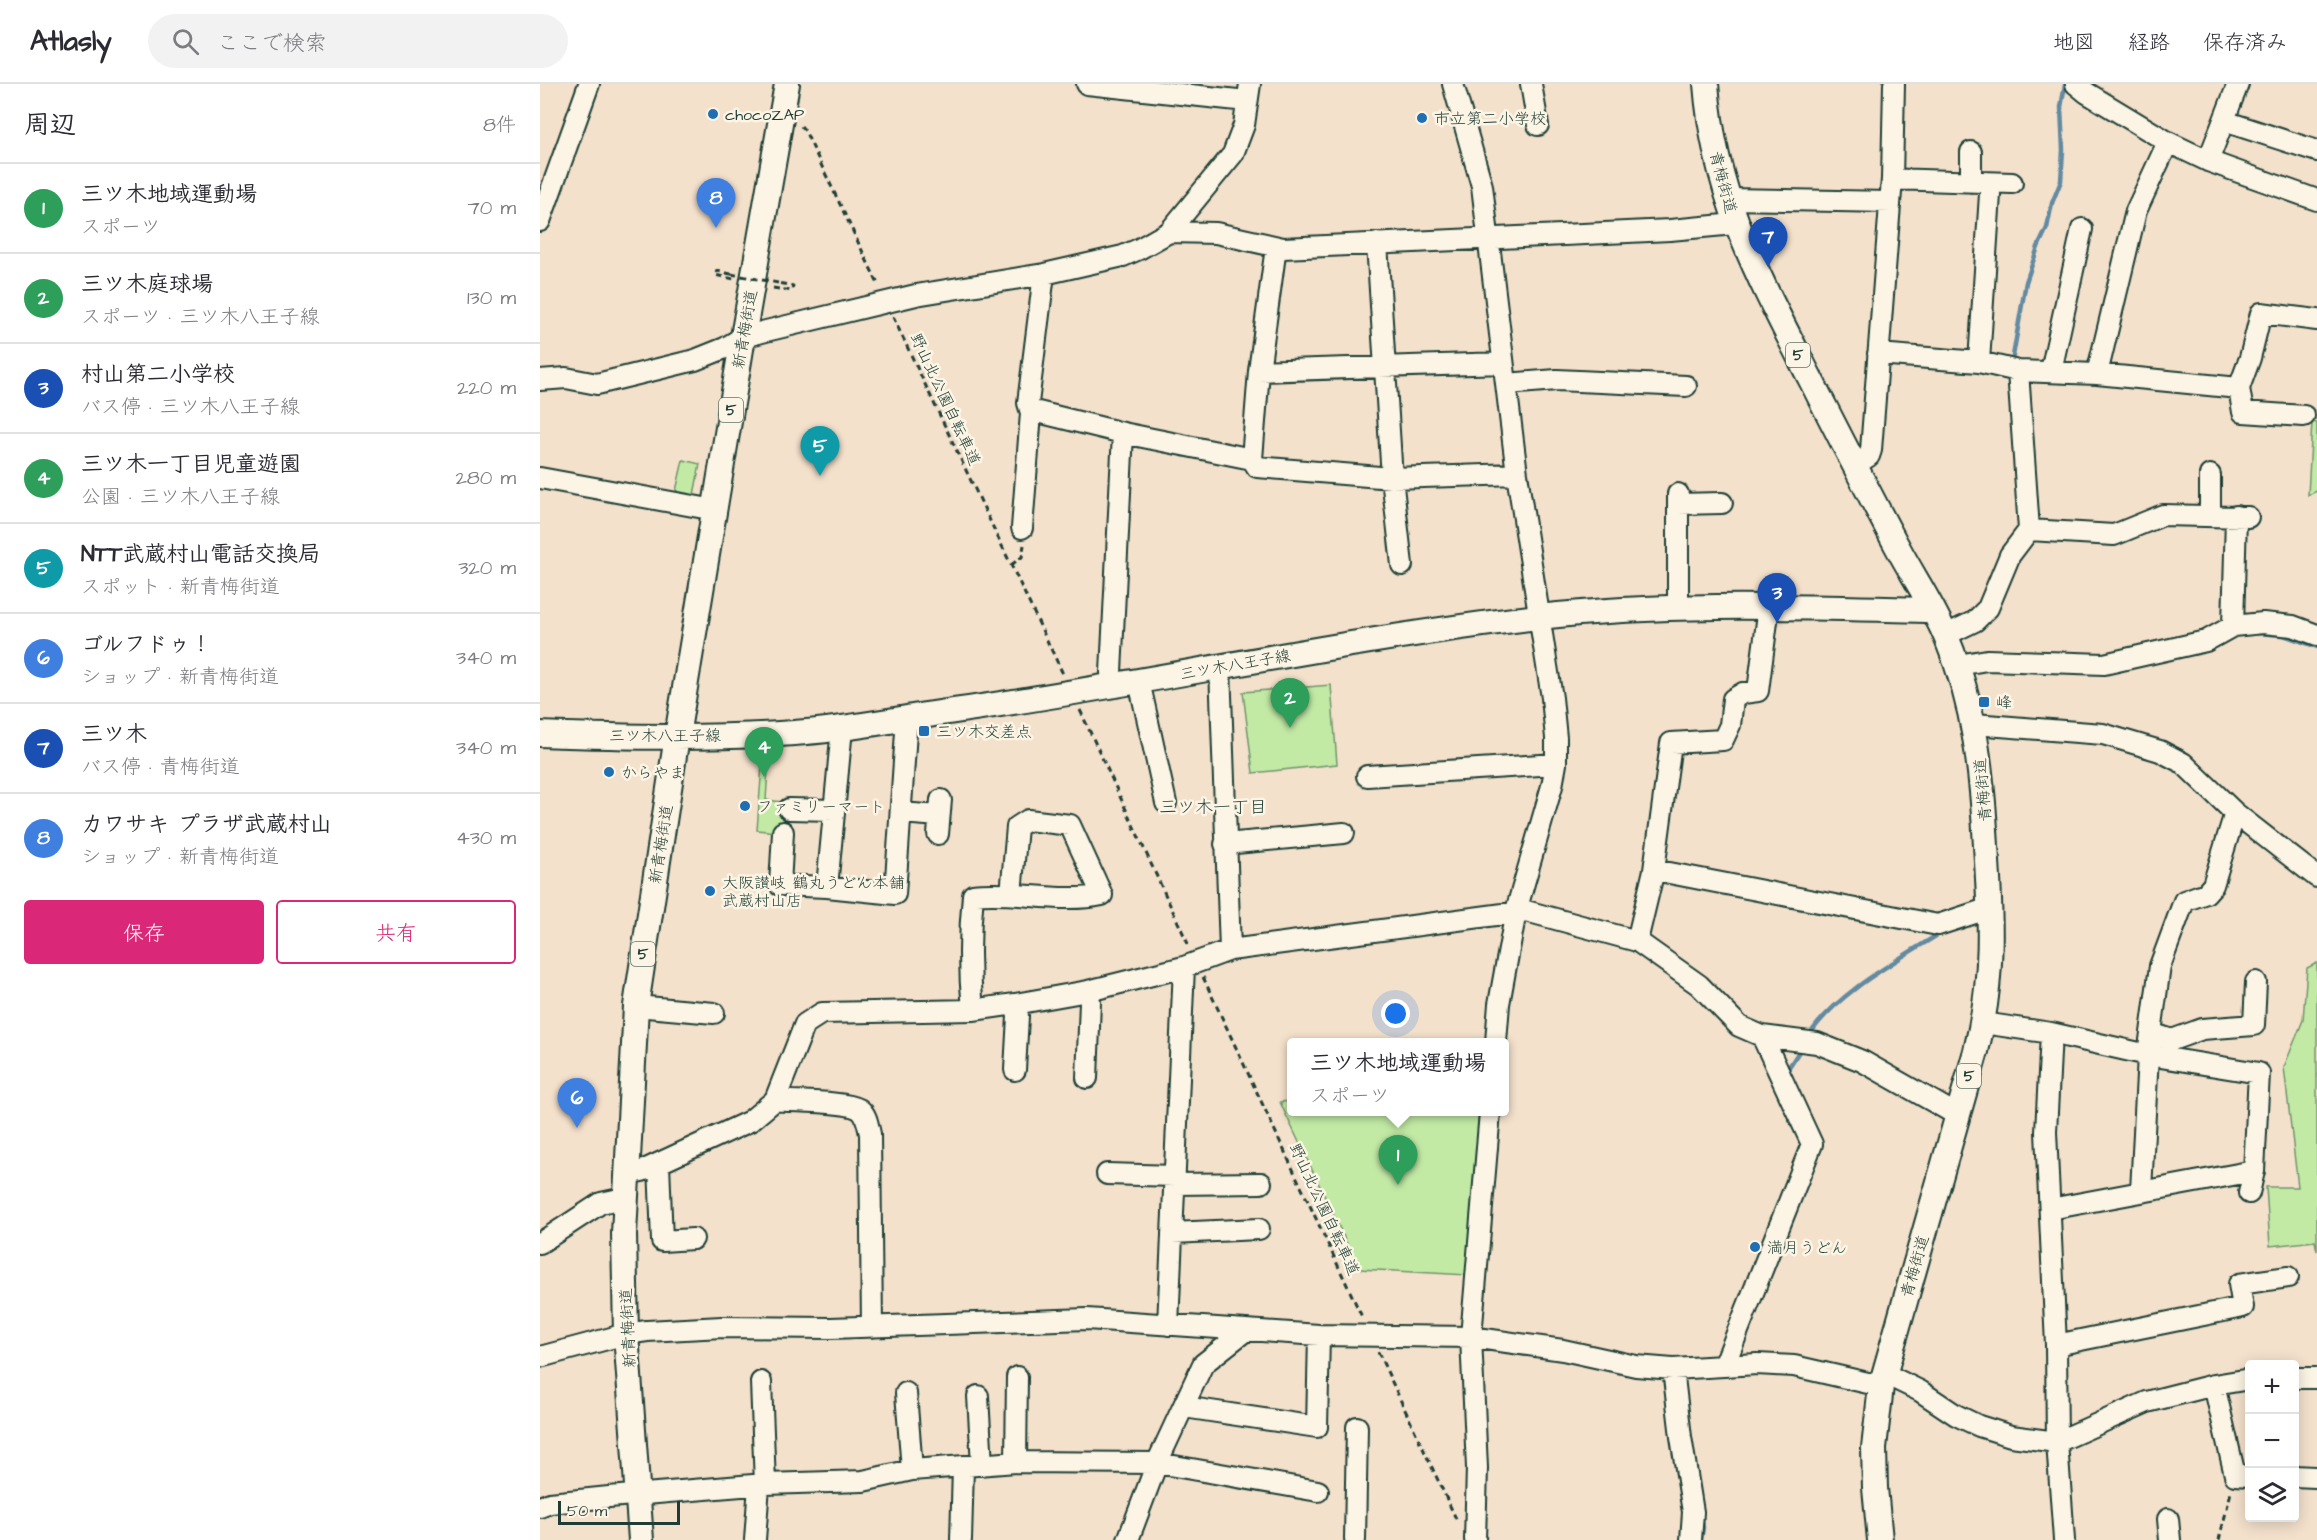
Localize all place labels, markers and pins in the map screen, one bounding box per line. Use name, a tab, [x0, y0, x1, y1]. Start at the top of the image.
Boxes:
place label: chocoZAP	[725, 104, 804, 126]
marker: chocoZAP	[706, 107, 720, 121]
place label: 市立第二小学校	[1434, 108, 1546, 130]
marker: 市立第二小学校	[1415, 111, 1429, 125]
pin: 8	[696, 178, 735, 228]
pin: 7	[1748, 218, 1788, 267]
pin: 5	[800, 426, 840, 476]
pin: 3	[1758, 574, 1796, 623]
pin: 2	[1270, 678, 1310, 728]
place label: 峰	[1996, 692, 2012, 714]
marker: 峰	[1977, 695, 1991, 709]
place label: 三ツ木交差点	[936, 721, 1032, 743]
marker: 三ツ木交差点	[917, 724, 931, 738]
pin: 4	[744, 728, 784, 777]
place label: からやま	[621, 762, 685, 784]
marker: からやま	[602, 765, 616, 779]
place label: ファミリーマート	[757, 796, 885, 818]
marker: ファミリーマート	[738, 799, 752, 813]
place label: 大阪讃岐 鶴丸うどん本舗 武蔵村山店	[722, 872, 905, 912]
marker: 大阪讃岐 鶴丸うどん本舗 武蔵村山店	[703, 884, 717, 898]
pin: 6	[558, 1078, 597, 1128]
pin: 1	[1378, 1136, 1418, 1185]
place label: 満月うどん	[1767, 1237, 1847, 1259]
marker: 満月うどん	[1748, 1240, 1762, 1254]

